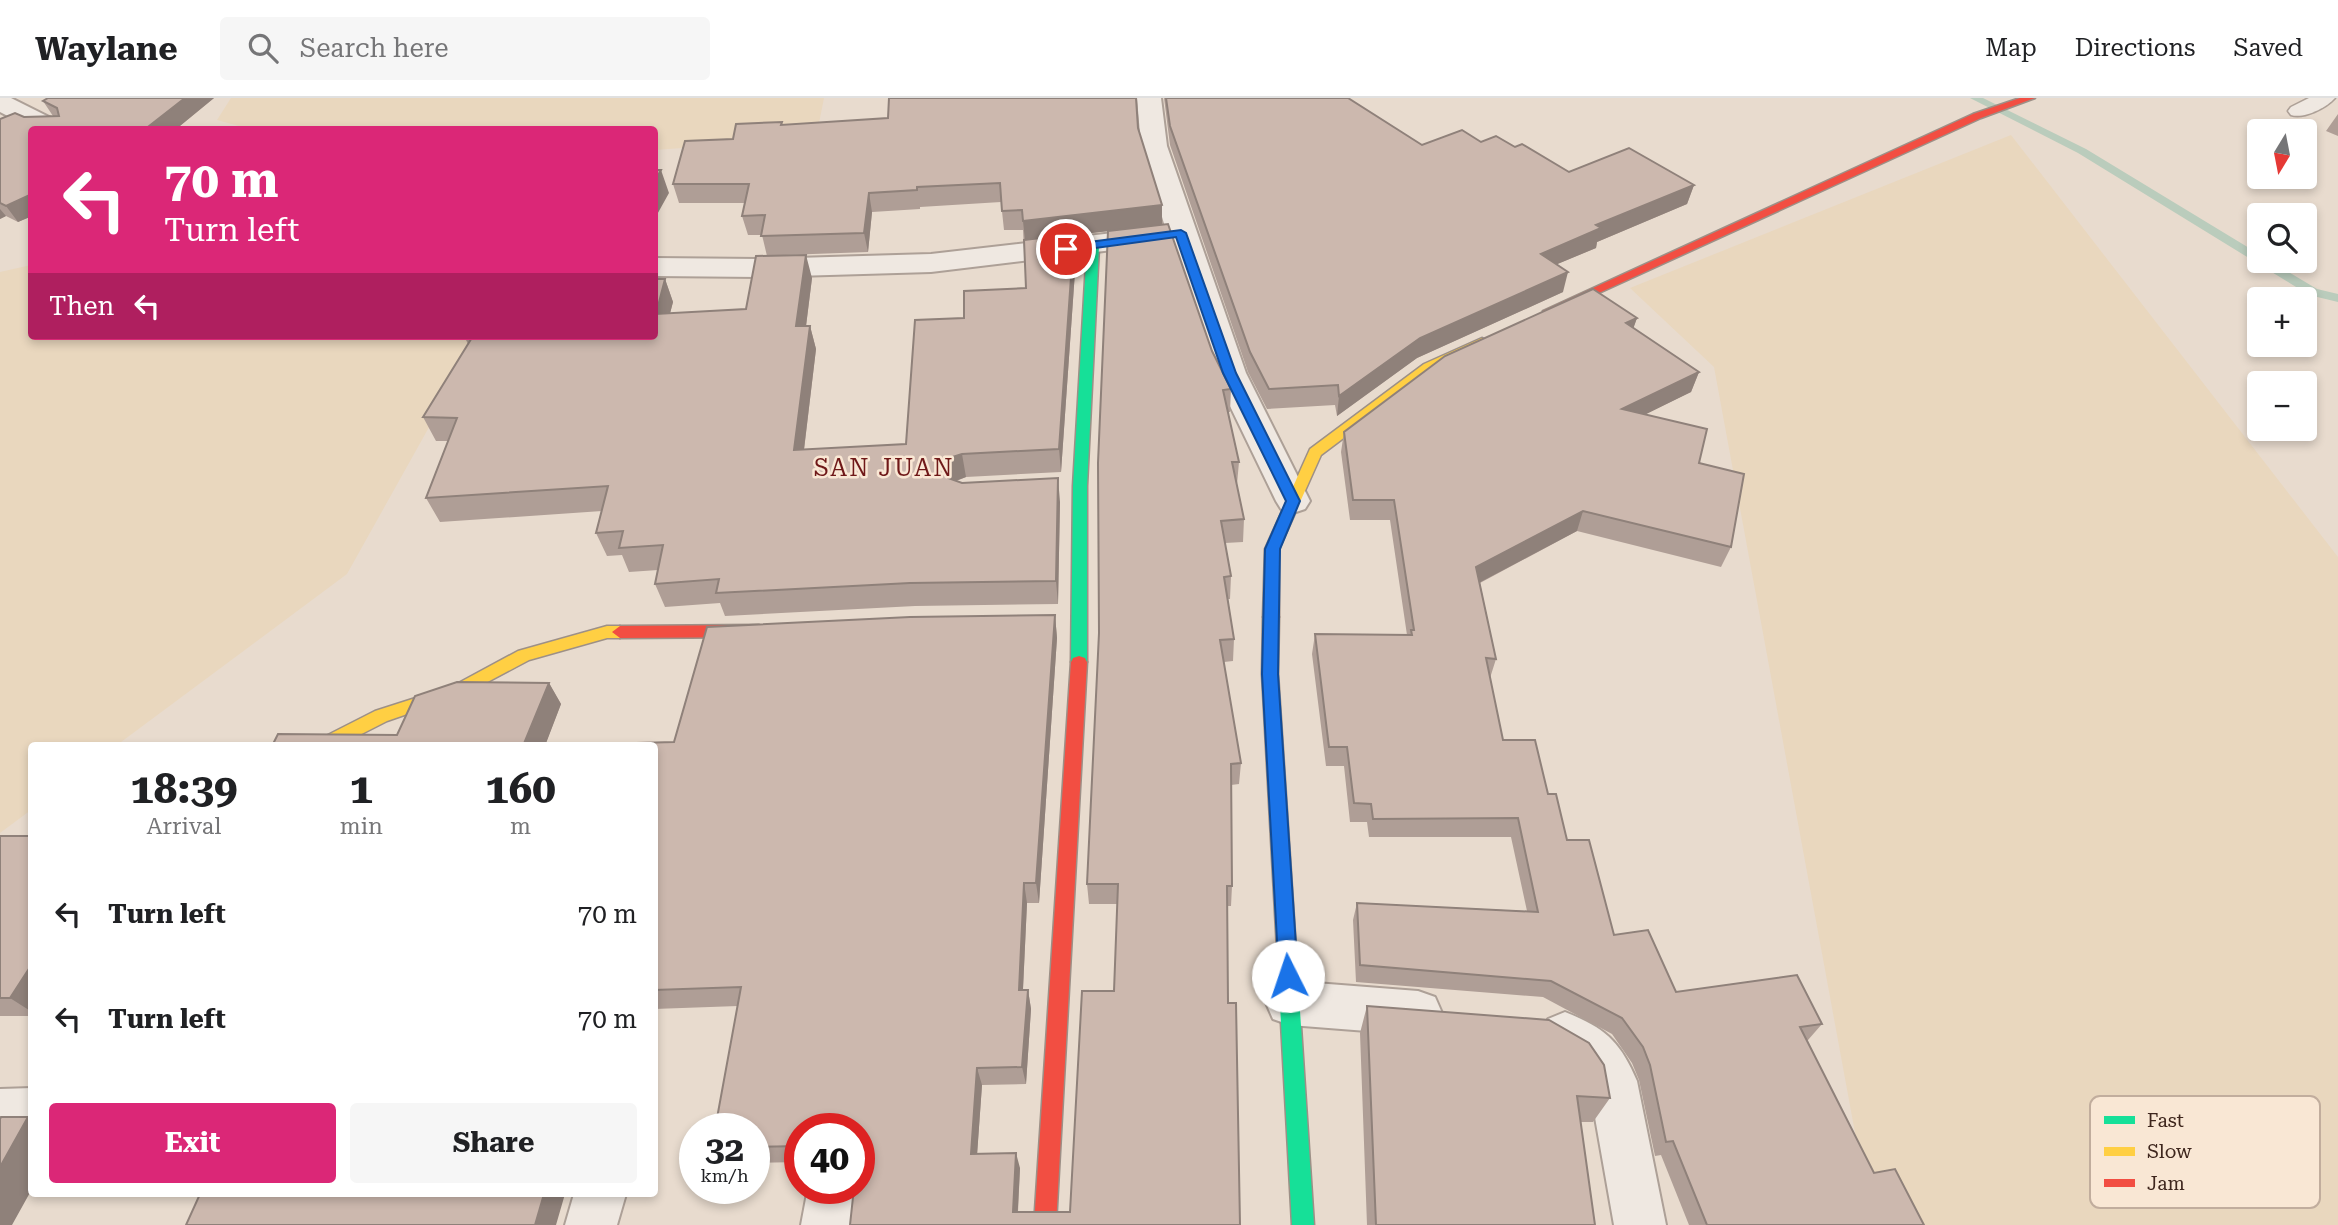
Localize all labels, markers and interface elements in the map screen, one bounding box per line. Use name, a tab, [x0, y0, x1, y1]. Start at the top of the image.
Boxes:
search box	[220, 17, 710, 80]
text: Waylane	[35, 29, 178, 68]
icon: search	[244, 29, 282, 67]
text: Search here	[300, 33, 449, 63]
text: Map	[1985, 34, 2037, 62]
text: Directions	[2075, 34, 2195, 62]
text: Saved	[2233, 34, 2303, 62]
north arrow	[2247, 119, 2317, 189]
map controls	[2247, 119, 2317, 441]
text: 70 m	[164, 152, 279, 209]
icon: left	[49, 154, 140, 245]
button: search	[2247, 203, 2317, 273]
text: Turn left	[164, 211, 299, 249]
pin	[1036, 219, 1096, 279]
icon: arrive	[1047, 230, 1085, 268]
icon: left	[128, 287, 166, 325]
button: +	[2247, 287, 2317, 357]
text: Then	[49, 291, 114, 321]
button: −	[2247, 371, 2317, 441]
district label: SAN JUAN	[814, 454, 954, 482]
text: 18:39	[130, 764, 237, 813]
text: 1	[350, 764, 373, 813]
text: 160	[485, 764, 556, 813]
text: Arrival	[146, 813, 221, 840]
text: min	[340, 813, 383, 840]
text: m	[510, 813, 531, 840]
icon: left	[49, 895, 87, 933]
text: Turn left	[108, 899, 226, 929]
text: 70 m	[578, 899, 637, 929]
position arrow	[1251, 939, 1325, 1013]
icon: left	[49, 1000, 87, 1038]
text: Turn left	[108, 1004, 226, 1034]
text: 70 m	[578, 1004, 637, 1034]
legend	[2090, 1096, 2320, 1208]
button: Exit	[49, 1103, 336, 1183]
button: Share	[350, 1103, 637, 1183]
text: Fast	[2147, 1109, 2184, 1132]
speed limit sign: 40	[784, 1113, 875, 1204]
text: 32	[705, 1129, 744, 1170]
text: Slow	[2147, 1140, 2192, 1163]
text: km/h	[700, 1165, 749, 1186]
text: Jam	[2147, 1172, 2185, 1195]

